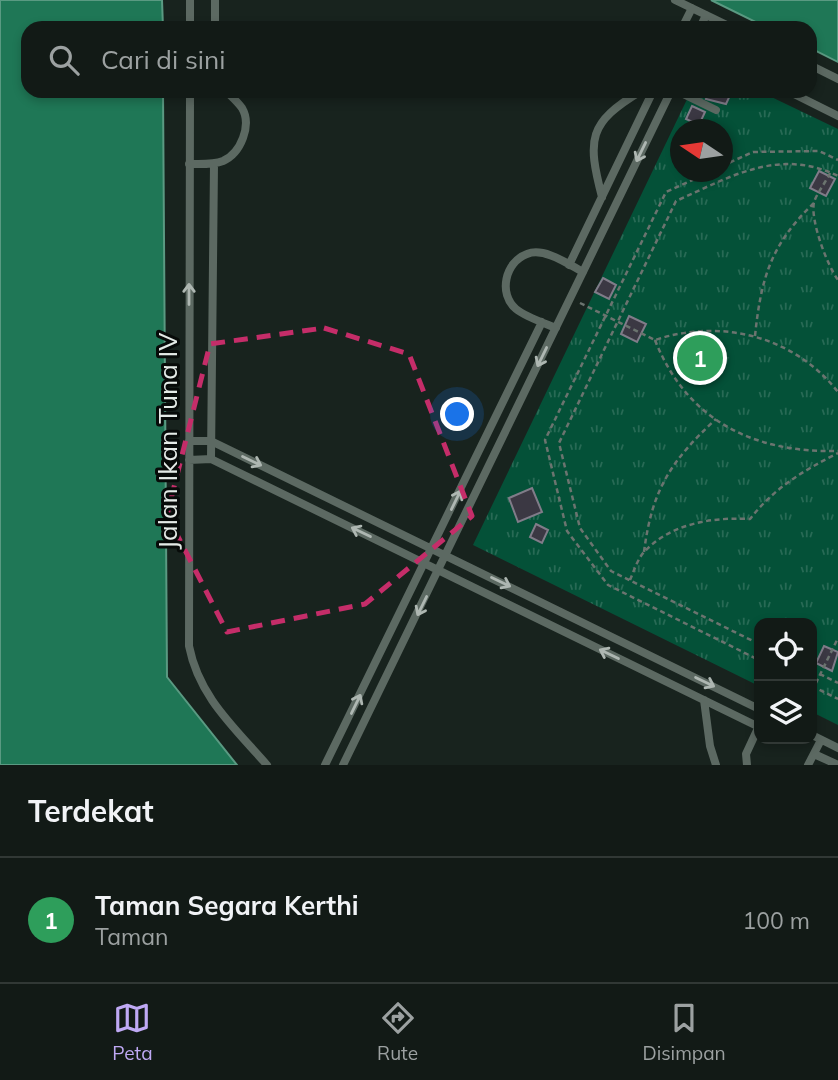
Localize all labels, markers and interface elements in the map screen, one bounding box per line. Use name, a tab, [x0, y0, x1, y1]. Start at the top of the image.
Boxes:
search box	[21, 21, 817, 98]
icon: search	[45, 41, 83, 79]
text: Cari di sini	[101, 43, 225, 76]
north arrow	[670, 119, 733, 182]
one-way arrow	[634, 141, 648, 162]
one-way arrow	[182, 282, 196, 305]
street label: Jalan Ikan Tuna IV	[151, 332, 184, 549]
pin: 1	[677, 332, 723, 384]
one-way arrow	[535, 346, 548, 367]
your location	[440, 397, 474, 431]
one-way arrow	[241, 455, 262, 469]
one-way arrow	[450, 490, 463, 511]
one-way arrow	[351, 525, 372, 539]
one-way arrow	[490, 576, 511, 590]
one-way arrow	[414, 595, 428, 616]
map controls	[754, 618, 817, 744]
button: locate	[754, 618, 817, 681]
one-way arrow	[599, 647, 620, 660]
one-way arrow	[694, 676, 715, 690]
button: layers	[754, 681, 817, 744]
one-way arrow	[349, 694, 363, 715]
text: Terdekat	[28, 792, 154, 830]
text: Taman Segara Kerthi	[95, 889, 359, 922]
text: 1	[44, 906, 58, 935]
text: 100 m	[742, 906, 810, 935]
text: Taman	[95, 922, 168, 951]
tab: Peta	[112, 999, 153, 1065]
tab: Rute	[377, 999, 418, 1065]
tab: Disimpan	[642, 999, 726, 1065]

